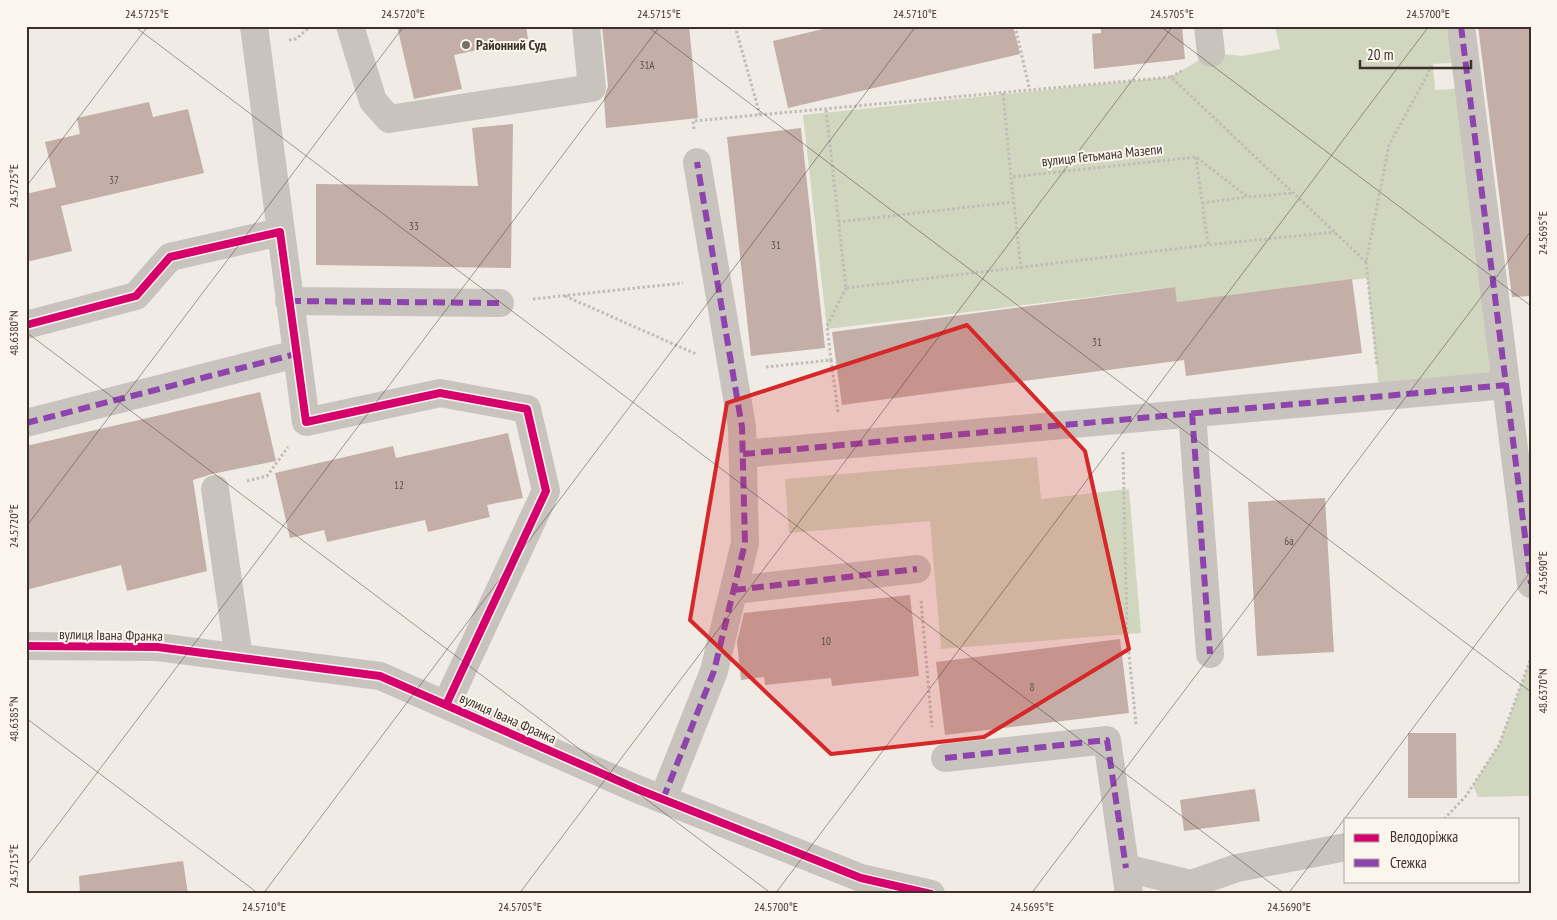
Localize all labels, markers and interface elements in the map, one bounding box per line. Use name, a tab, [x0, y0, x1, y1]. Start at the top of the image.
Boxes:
text: 24.5725°E	[125, 6, 169, 21]
text: 24.5720°E	[381, 6, 425, 21]
text: 24.5715°E	[637, 6, 681, 21]
text: 24.5710°E	[893, 6, 937, 21]
text: 24.5705°E	[1150, 6, 1194, 21]
text: 24.5700°E	[1406, 6, 1450, 21]
place label: Районний Суд	[476, 36, 547, 54]
scale bar	[1360, 38, 1471, 70]
marker: Районний Суд	[460, 39, 472, 51]
text: 20 m	[1367, 45, 1393, 64]
house number: 31А	[639, 58, 655, 72]
street label: вулиця Гетьмана Мазепи	[1041, 140, 1163, 170]
text: 24.5725°E	[6, 164, 21, 208]
house number: 37	[109, 173, 119, 187]
text: 24.5695°E	[1535, 211, 1550, 255]
house number: 33	[409, 219, 419, 233]
house number: 31	[771, 238, 781, 252]
text: 48.6380°N	[6, 310, 21, 356]
house number: 31	[1092, 335, 1102, 349]
house number: 12	[394, 478, 404, 492]
text: 24.5720°E	[6, 504, 21, 548]
house number: 6а	[1284, 534, 1294, 548]
text: 24.5690°E	[1535, 551, 1550, 595]
street label: вулиця Івана Франка	[59, 625, 163, 645]
house number: 10	[821, 634, 831, 648]
text: 48.6370°N	[1535, 668, 1550, 714]
house number: 8	[1030, 680, 1035, 694]
street label: вулиця Івана Франка	[457, 689, 559, 747]
text: 48.6385°N	[6, 696, 21, 742]
legend	[1344, 818, 1520, 882]
text: Велодоріжка	[1390, 827, 1458, 846]
text: 24.5715°E	[6, 844, 21, 888]
text: Стежка	[1390, 853, 1427, 872]
text: 24.5710°E	[242, 899, 286, 914]
text: 24.5705°E	[498, 899, 542, 914]
text: 24.5700°E	[754, 899, 798, 914]
text: 24.5695°E	[1010, 899, 1054, 914]
text: 24.5690°E	[1267, 899, 1311, 914]

